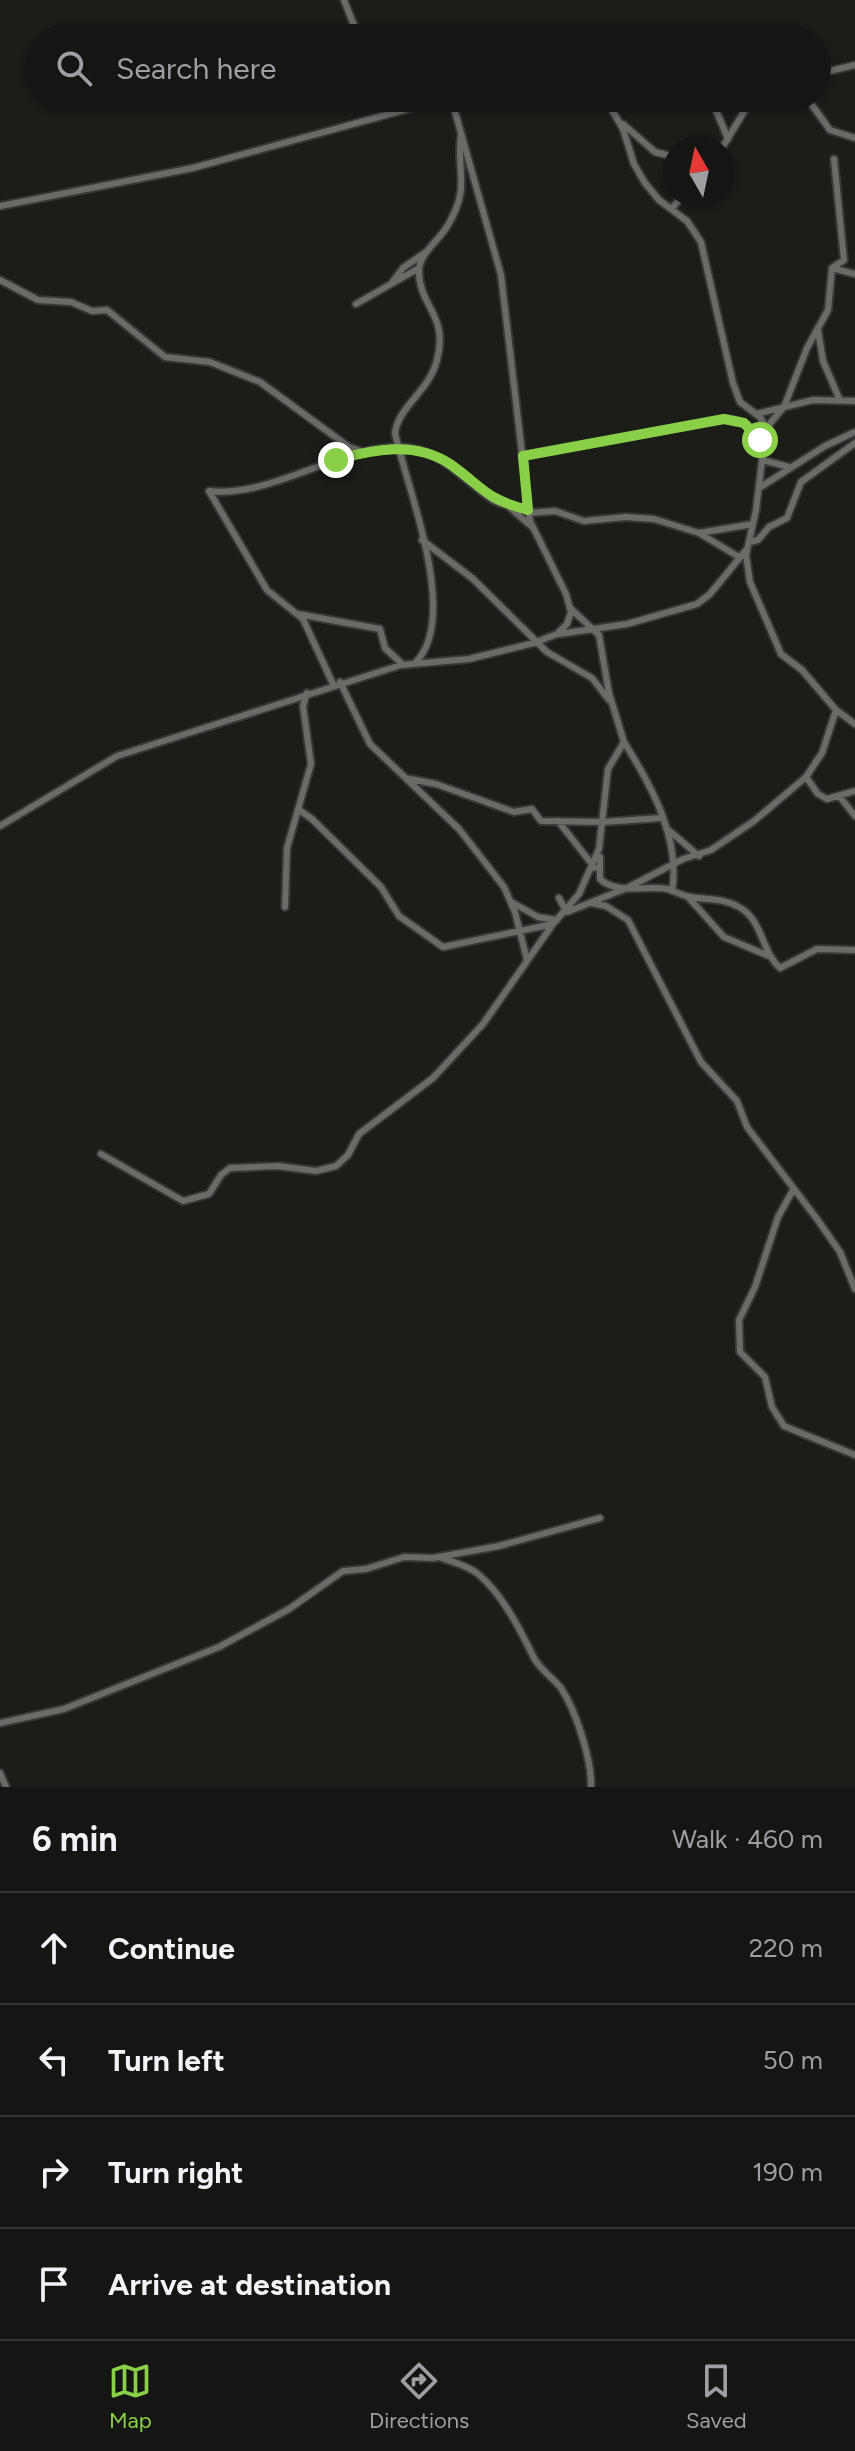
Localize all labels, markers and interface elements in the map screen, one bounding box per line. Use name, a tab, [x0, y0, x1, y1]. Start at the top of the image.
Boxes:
search box	[24, 24, 831, 112]
icon: search	[52, 46, 96, 90]
text: Search here	[116, 50, 276, 87]
north arrow	[663, 136, 735, 208]
route start	[742, 422, 778, 458]
route end	[318, 442, 354, 478]
text: 6 min	[32, 1819, 118, 1860]
text: Walk · 460 m	[672, 1823, 823, 1855]
icon: ahead	[32, 1926, 76, 1970]
text: Continue	[108, 1930, 235, 1967]
text: 220 m	[749, 1932, 823, 1964]
icon: left	[32, 2038, 76, 2082]
text: Turn left	[108, 2042, 225, 2079]
text: 50 m	[763, 2044, 823, 2076]
icon: right	[32, 2150, 76, 2194]
text: Turn right	[108, 2154, 243, 2191]
text: 190 m	[752, 2156, 823, 2188]
icon: arrive	[32, 2262, 76, 2306]
text: Arrive at destination	[108, 2266, 391, 2303]
tab: Map	[108, 2359, 152, 2434]
tab: Directions	[369, 2359, 469, 2434]
tab: Saved	[686, 2359, 747, 2434]

